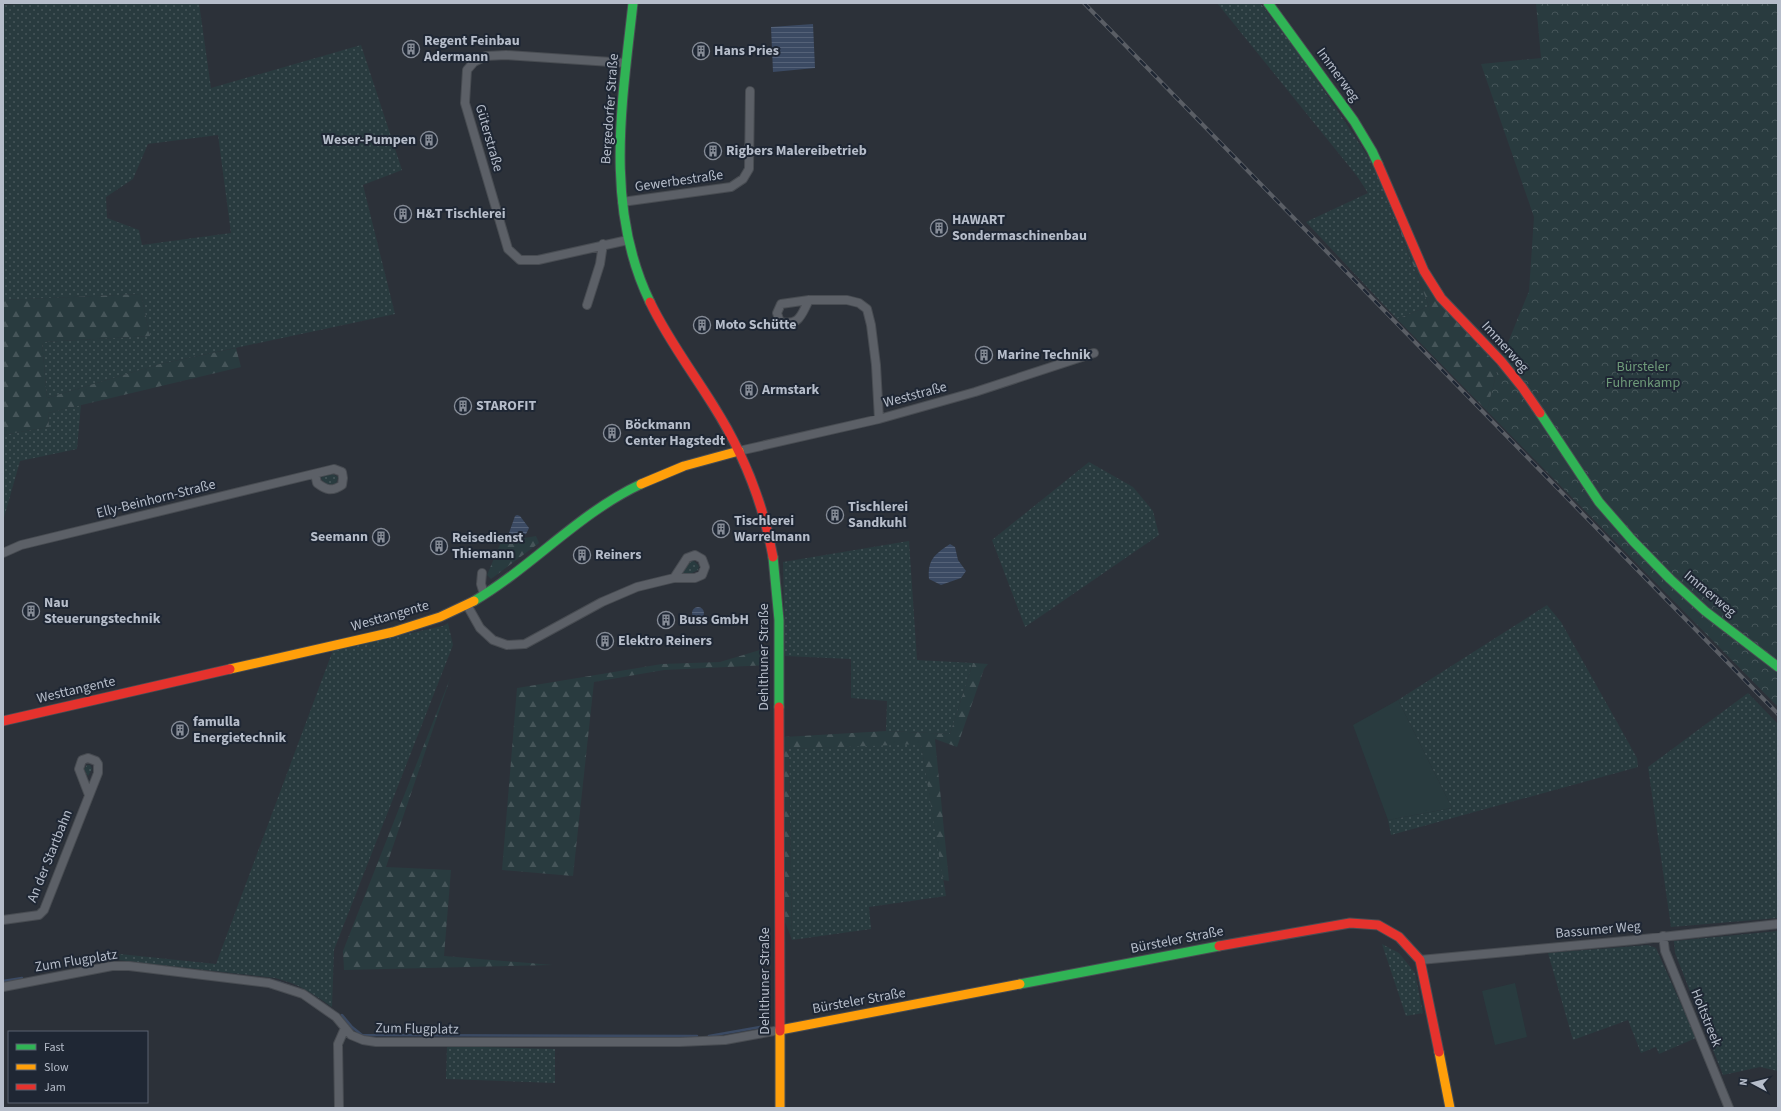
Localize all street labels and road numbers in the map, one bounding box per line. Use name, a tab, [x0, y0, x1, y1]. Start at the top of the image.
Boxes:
street label: Immerweg	[1311, 44, 1365, 106]
street label: Bergedorfer Straße	[596, 53, 624, 165]
street label: Güterstraße	[470, 102, 508, 174]
street label: Gewerbestraße	[634, 165, 725, 197]
street label: Immerweg	[1477, 317, 1533, 377]
street label: Weststraße	[881, 377, 949, 413]
street label: Elly-Beinhorn-Straße	[94, 475, 218, 523]
street label: Immerweg	[1680, 566, 1740, 622]
street label: Westtangente	[349, 595, 431, 637]
street label: Dehlthuner Straße	[754, 603, 774, 711]
street label: Westtangente	[35, 671, 117, 709]
street label: An der Startbahn	[22, 807, 78, 905]
street label: Bassumer Weg	[1554, 916, 1642, 944]
street label: Bürsteler Straße	[1129, 921, 1225, 959]
street label: Dehlthuner Straße	[755, 927, 775, 1035]
street label: Zum Flugplatz	[33, 945, 119, 977]
street label: Bürsteler Straße	[811, 983, 907, 1019]
street label: Holtstreek	[1685, 986, 1727, 1050]
street label: Zum Flugplatz	[375, 1018, 459, 1040]

